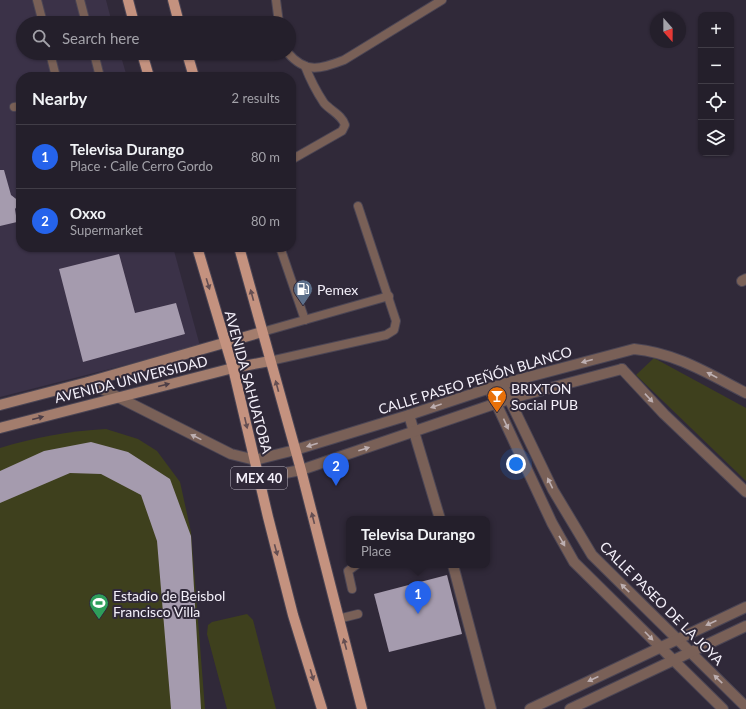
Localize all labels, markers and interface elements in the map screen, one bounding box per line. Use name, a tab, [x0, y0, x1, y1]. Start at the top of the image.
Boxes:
north arrow	[650, 12, 686, 48]
map controls	[698, 12, 734, 156]
button: +	[698, 12, 734, 48]
search box	[16, 16, 296, 60]
icon: search	[30, 27, 52, 49]
text: Search here	[62, 29, 139, 47]
button: −	[698, 48, 734, 84]
button: locate	[698, 84, 734, 120]
text: Nearby	[32, 88, 87, 109]
text: 2 results	[232, 90, 280, 106]
button: layers	[698, 120, 734, 156]
text: Televisa Durango	[70, 140, 184, 158]
text: 1	[41, 149, 49, 165]
text: 80 m	[251, 149, 280, 165]
text: Place · Calle Cerro Gordo	[70, 158, 213, 174]
text: Oxxo	[70, 204, 106, 222]
text: 2	[41, 213, 49, 229]
text: 80 m	[251, 213, 280, 229]
text: Supermarket	[70, 222, 143, 238]
fuel station icon: Pemex	[292, 278, 314, 306]
one-way arrow	[205, 279, 211, 291]
place label: Pemex	[317, 281, 358, 298]
one-way arrow	[249, 288, 255, 300]
street label: AVENIDA SAHUATOBA	[222, 309, 276, 456]
street label: CALLE PASEO PEÑÓN BLANCO	[376, 342, 574, 418]
street label: AVENIDA UNIVERSIDAD	[53, 352, 209, 406]
one-way arrow	[581, 358, 593, 364]
one-way arrow	[706, 372, 717, 378]
one-way arrow	[274, 379, 280, 391]
place label: BRIXTON Social PUB	[511, 380, 578, 413]
one-way arrow	[157, 382, 170, 388]
bar icon: BRIXTON Social PUB	[486, 385, 508, 413]
one-way arrow	[644, 393, 653, 403]
one-way arrow	[430, 403, 442, 409]
one-way arrow	[32, 415, 44, 421]
one-way arrow	[244, 417, 250, 429]
one-way arrow	[503, 418, 509, 429]
one-way arrow	[190, 434, 201, 440]
one-way arrow	[306, 442, 318, 448]
one-way arrow	[359, 446, 371, 452]
pin: 2	[323, 453, 349, 486]
your location	[506, 454, 526, 474]
road number: MEX 40	[231, 467, 287, 489]
one-way arrow	[547, 478, 553, 489]
one-way arrow	[310, 512, 316, 524]
popup	[346, 516, 490, 568]
text: Televisa Durango	[361, 525, 475, 543]
one-way arrow	[558, 535, 565, 547]
street label: CALLE PASEO DE LA JOYA	[597, 538, 728, 669]
one-way arrow	[274, 543, 280, 556]
text: Place	[361, 543, 391, 559]
pin: 1	[405, 581, 431, 614]
one-way arrow	[620, 583, 630, 593]
place label: Estadio de Beisbol Francisco Villa	[113, 587, 225, 620]
sports icon: Estadio de Beisbol Francisco Villa	[88, 592, 110, 620]
one-way arrow	[705, 620, 716, 626]
one-way arrow	[644, 631, 654, 641]
one-way arrow	[342, 638, 348, 650]
one-way arrow	[309, 669, 315, 681]
one-way arrow	[713, 675, 723, 684]
one-way arrow	[587, 676, 599, 682]

